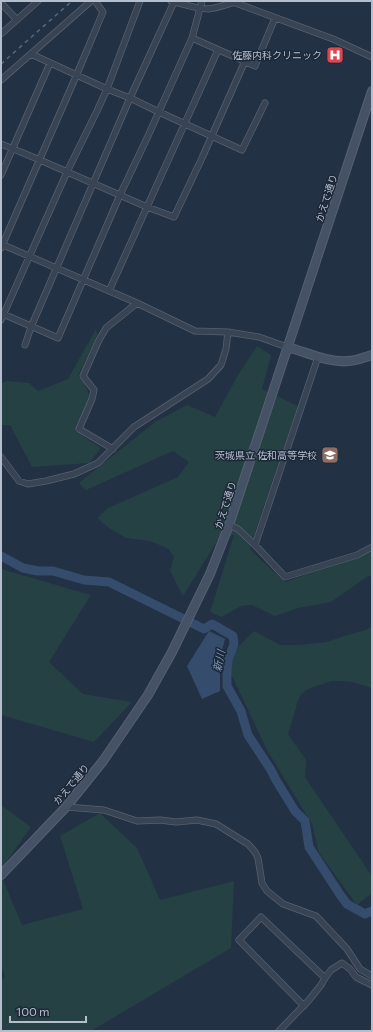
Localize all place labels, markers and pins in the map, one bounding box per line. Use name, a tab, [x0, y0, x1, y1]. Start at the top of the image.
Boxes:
hospital icon: 佐藤内科クリニック	[325, 45, 345, 65]
place label: 佐藤内科クリニック	[232, 49, 322, 61]
school or university icon: 茨城県立 佐和高等学校	[320, 445, 340, 465]
place label: 茨城県立 佐和高等学校	[215, 449, 317, 461]

